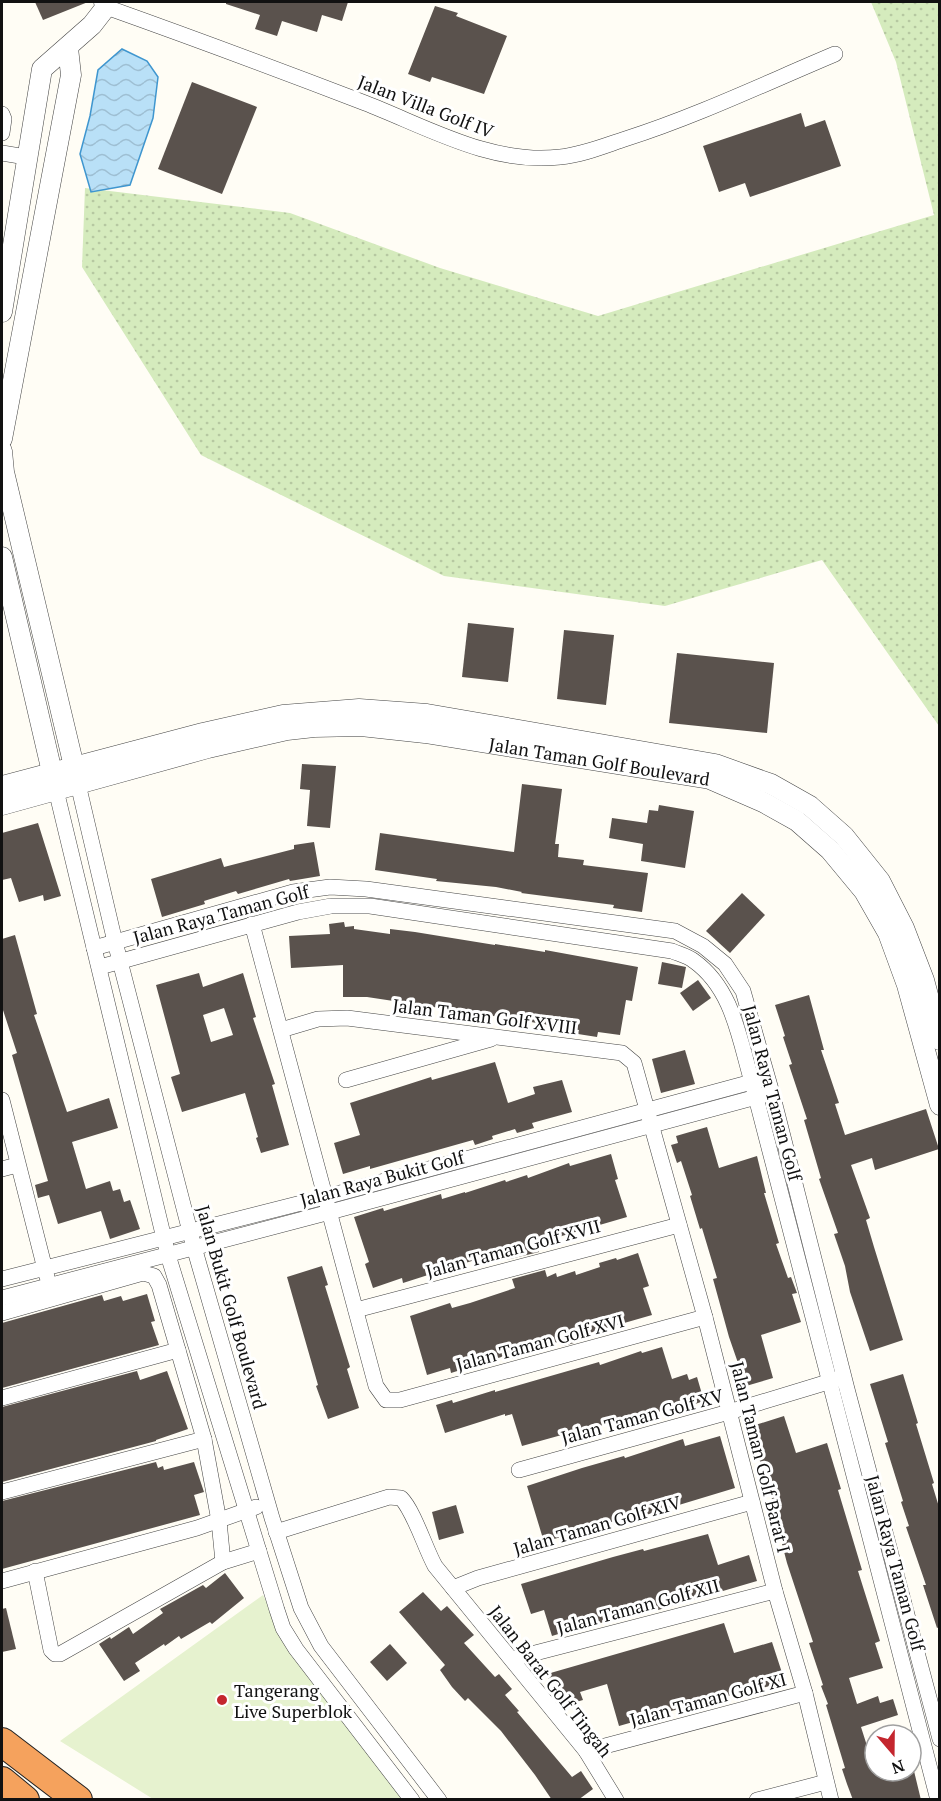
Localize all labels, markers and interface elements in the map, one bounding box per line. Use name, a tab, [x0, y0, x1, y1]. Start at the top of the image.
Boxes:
street label: Jalan Villa Golf IV	[355, 69, 498, 143]
street label: Jalan Taman Golf Boulevard	[487, 732, 712, 791]
street label: Jalan Raya Taman Golf	[130, 878, 313, 949]
street label: Jalan Taman Golf XVIII	[391, 993, 579, 1039]
street label: Jalan Raya Taman Golf	[738, 1002, 809, 1185]
street label: Jalan Raya Bukit Golf	[297, 1144, 468, 1211]
street label: Jalan Bukit Golf Boulevard	[191, 1202, 273, 1412]
street label: Jalan Taman Golf XVII	[423, 1213, 603, 1283]
street label: Jalan Taman Golf XVI	[453, 1308, 627, 1376]
street label: Jalan Taman Golf Barat I	[726, 1359, 796, 1555]
street label: Jalan Taman Golf XV	[558, 1383, 726, 1449]
street label: Jalan Raya Taman Golf	[861, 1472, 932, 1655]
street label: Jalan Taman Golf XIV	[510, 1489, 684, 1560]
street label: Jalan Taman Golf XII	[554, 1573, 722, 1639]
street label: Jalan Barat Golf Tingah	[484, 1600, 618, 1762]
street label: Jalan Taman Golf XI	[627, 1667, 789, 1731]
place label: Tangerang Live Superblok	[234, 1678, 353, 1723]
marker: Tangerang Live Superblok	[215, 1693, 229, 1707]
north arrow	[863, 1723, 923, 1783]
text: N	[889, 1755, 908, 1780]

